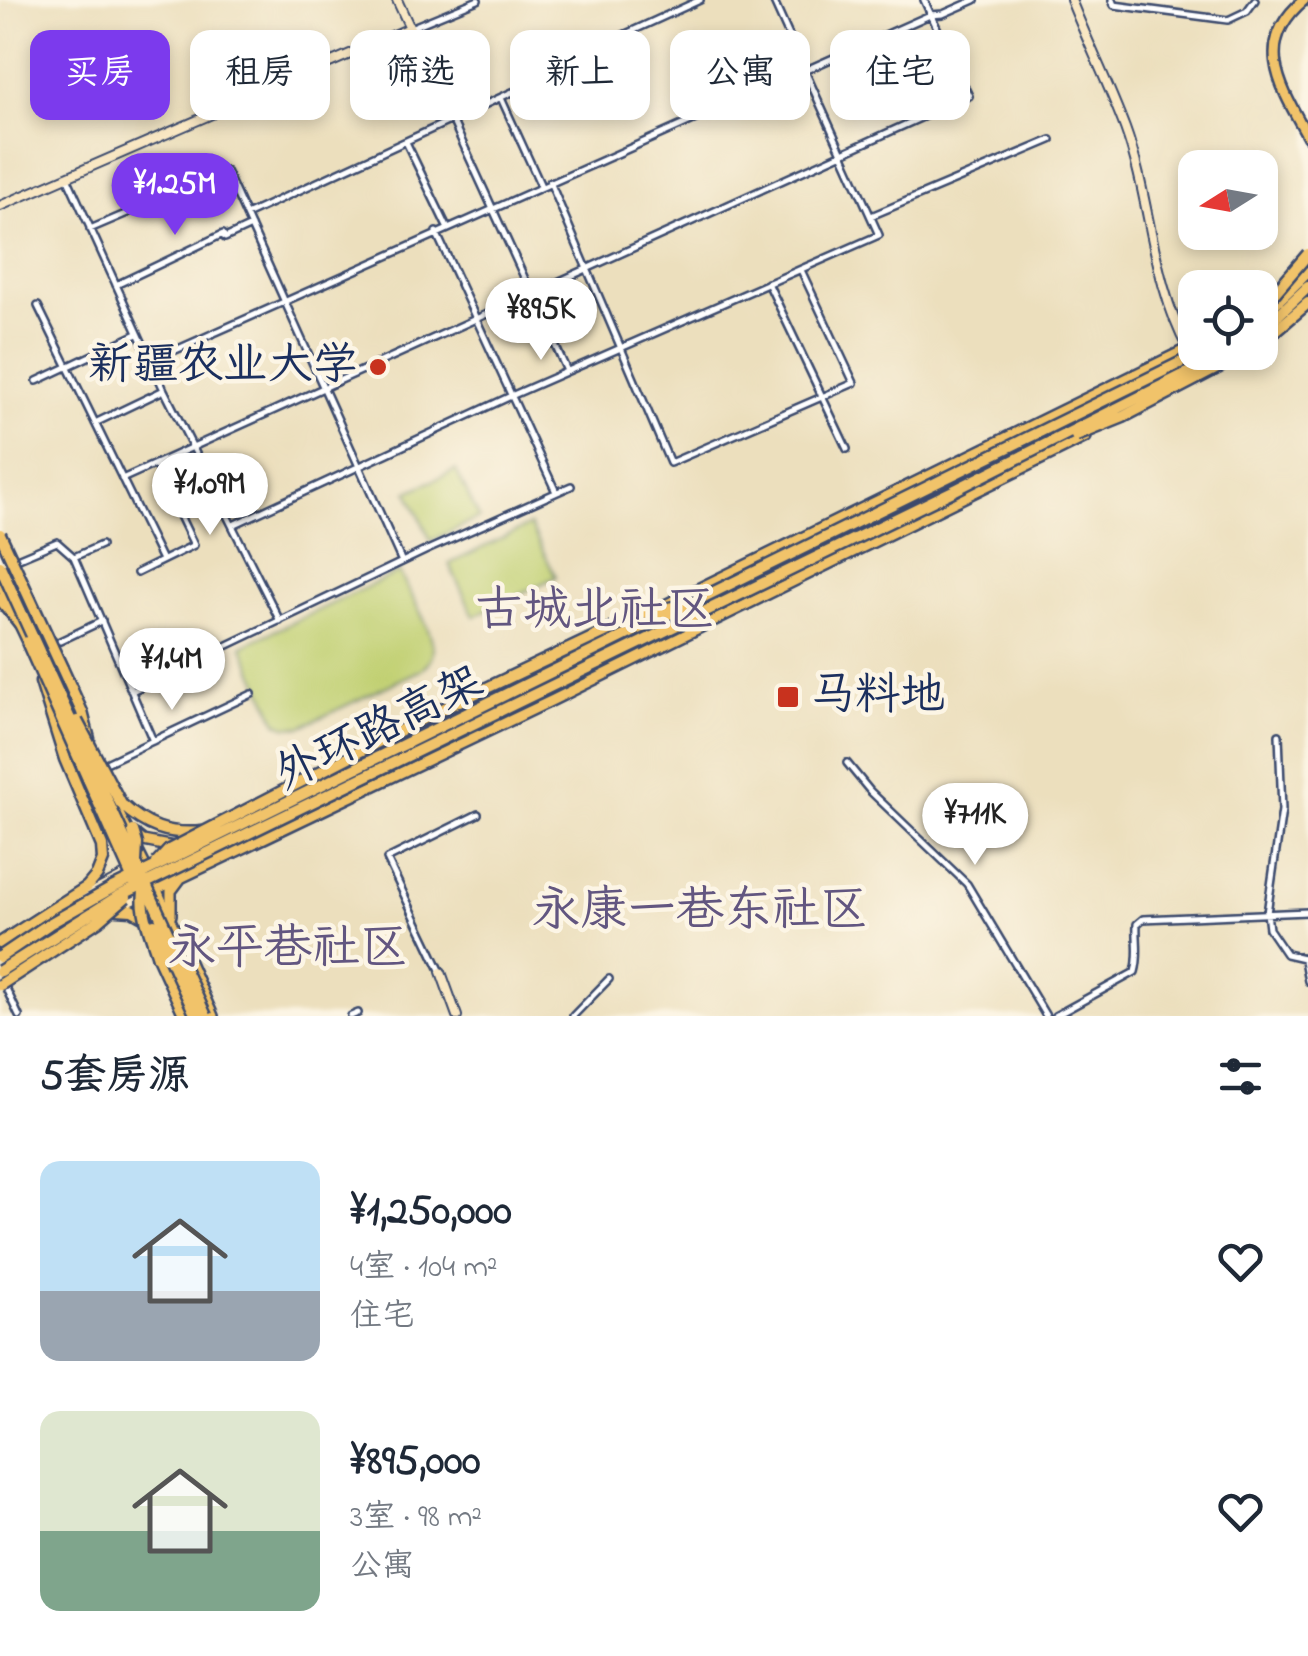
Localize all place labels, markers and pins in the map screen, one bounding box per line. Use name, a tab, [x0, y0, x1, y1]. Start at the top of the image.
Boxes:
pin: ¥1.25M	[94, 153, 256, 238]
pin: ¥895K	[471, 278, 611, 363]
place label: 新疆农业大学	[88, 334, 358, 400]
marker: 新疆农业大学	[367, 356, 389, 378]
pin: ¥1.09M	[129, 453, 291, 538]
pin: ¥1.4M	[102, 628, 242, 713]
place label: 马料地	[810, 664, 945, 730]
marker: 马料地	[775, 684, 801, 710]
pin: ¥711K	[905, 783, 1045, 868]

